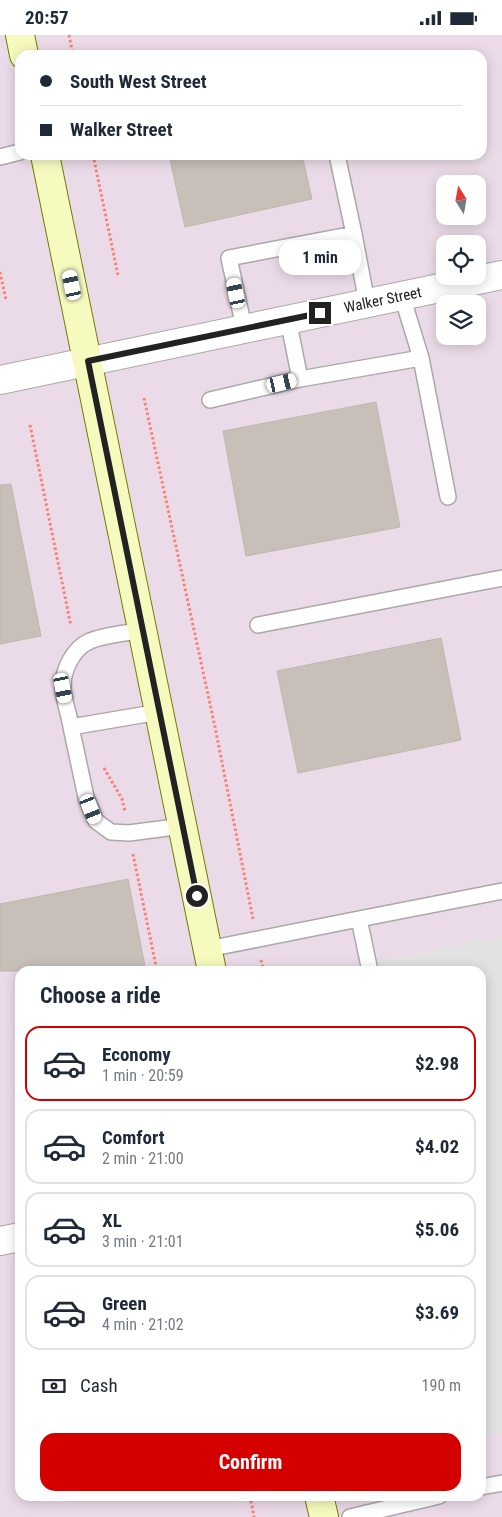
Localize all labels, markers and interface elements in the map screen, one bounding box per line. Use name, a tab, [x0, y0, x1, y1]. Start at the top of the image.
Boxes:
text: 20:57	[25, 6, 69, 29]
text: South West Street	[70, 70, 207, 93]
text: Walker Street	[70, 118, 173, 141]
north arrow	[436, 175, 486, 225]
map controls	[436, 175, 486, 345]
button: locate	[436, 235, 486, 285]
callout: 1 min	[279, 241, 361, 275]
text: 1 min	[302, 248, 338, 267]
car	[61, 269, 82, 301]
car	[225, 277, 246, 309]
street label: Walker Street	[342, 283, 423, 317]
button: layers	[436, 295, 486, 345]
route end	[309, 302, 331, 324]
car	[265, 372, 298, 394]
car	[52, 672, 73, 704]
car	[78, 792, 103, 826]
route start	[186, 885, 208, 907]
text: Choose a ride	[40, 983, 161, 1008]
icon: car	[42, 1041, 87, 1086]
text: Economy	[102, 1043, 171, 1066]
text: $2.98	[415, 1052, 459, 1075]
text: 1 min · 20:59	[102, 1066, 184, 1085]
icon: car	[42, 1124, 87, 1169]
text: Comfort	[102, 1126, 165, 1149]
text: $4.02	[415, 1135, 459, 1158]
text: 2 min · 21:00	[102, 1149, 184, 1168]
icon: car	[42, 1207, 87, 1252]
text: XL	[102, 1209, 122, 1232]
text: $5.06	[415, 1218, 459, 1241]
text: 3 min · 21:01	[102, 1232, 184, 1251]
icon: car	[42, 1290, 87, 1335]
text: Green	[102, 1292, 147, 1315]
text: $3.69	[415, 1301, 459, 1324]
text: 4 min · 21:02	[102, 1315, 184, 1334]
icon: cash	[40, 1372, 68, 1400]
text: Cash	[80, 1374, 118, 1397]
text: 190 m	[422, 1376, 461, 1395]
button: Confirm	[40, 1433, 461, 1491]

